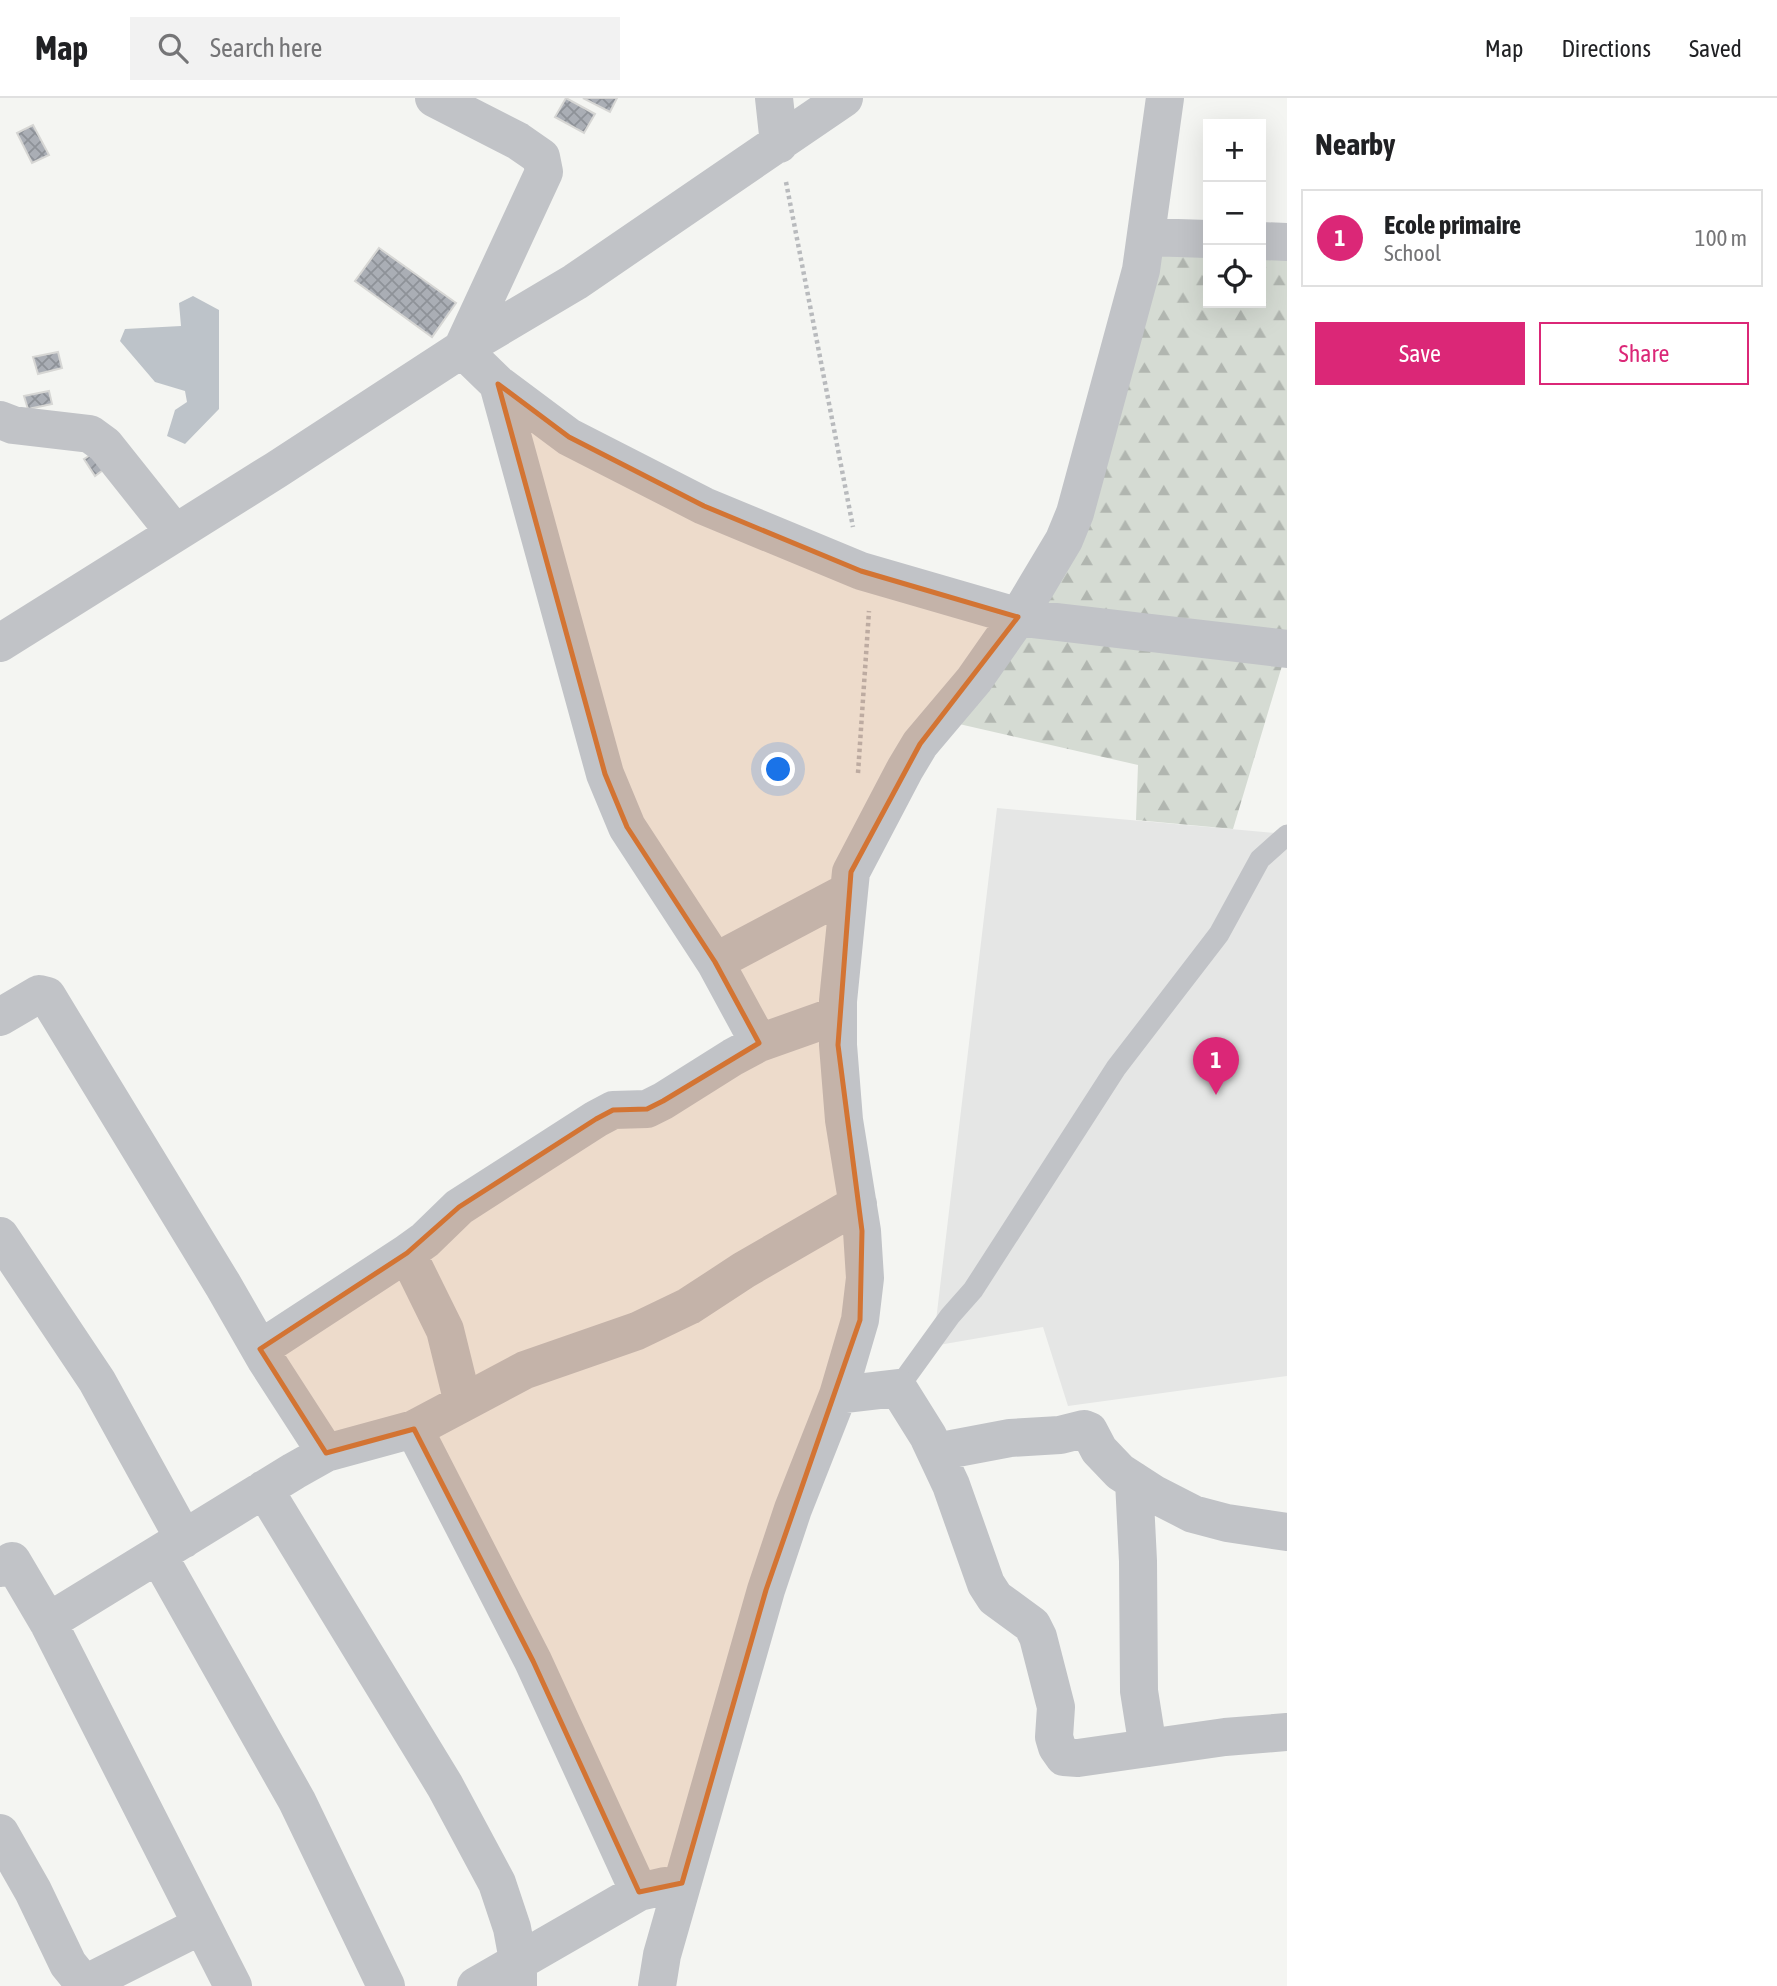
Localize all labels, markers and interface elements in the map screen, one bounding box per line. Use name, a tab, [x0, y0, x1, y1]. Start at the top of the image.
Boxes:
search box	[130, 17, 620, 80]
text: Map	[35, 29, 88, 67]
icon: search	[154, 29, 192, 67]
text: Search here	[210, 33, 322, 63]
text: Map	[1485, 35, 1523, 62]
text: Directions	[1561, 35, 1651, 62]
text: Saved	[1689, 35, 1742, 62]
map controls	[1203, 119, 1266, 308]
button: +	[1203, 119, 1266, 182]
text: Nearby	[1315, 127, 1395, 161]
button: −	[1203, 182, 1266, 245]
text: Ecole primaire	[1384, 210, 1521, 240]
text: 1	[1335, 225, 1345, 251]
text: 100 m	[1695, 225, 1747, 251]
text: School	[1384, 240, 1441, 266]
button: locate	[1203, 245, 1266, 308]
button: Save	[1315, 322, 1525, 385]
button: Share	[1539, 322, 1749, 385]
your location	[761, 752, 795, 786]
pin: 1	[1193, 1037, 1239, 1095]

